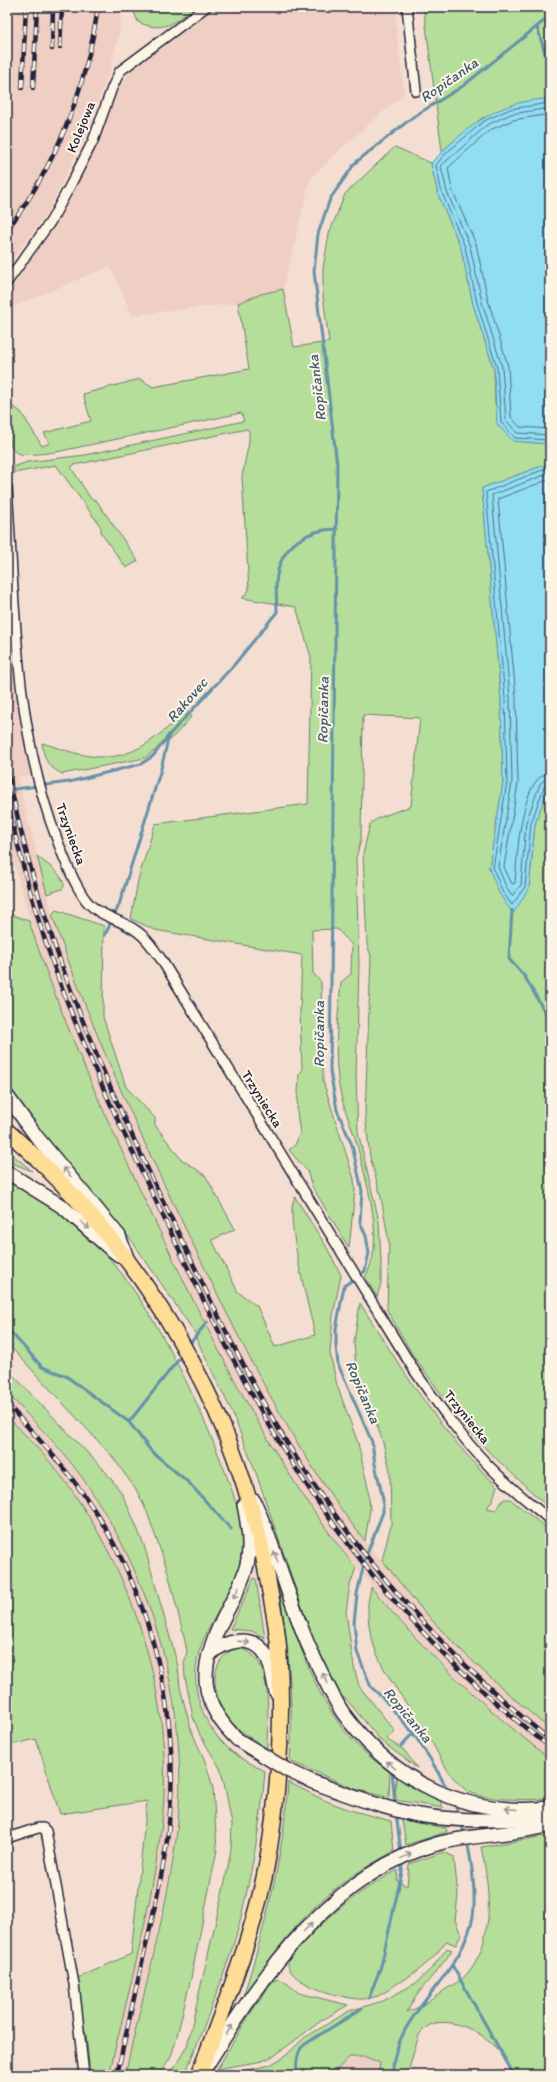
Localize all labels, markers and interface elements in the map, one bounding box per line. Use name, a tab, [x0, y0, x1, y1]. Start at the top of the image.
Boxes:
water label: Ropičanka	[416, 53, 482, 107]
street label: Kolejowa	[63, 98, 99, 155]
water label: Ropičanka	[304, 354, 330, 422]
water label: Rakovec	[163, 673, 212, 726]
water label: Ropičanka	[313, 676, 333, 744]
street label: Trzyniecka	[52, 801, 90, 868]
water label: Ropičanka	[310, 1000, 328, 1067]
street label: Trzyniecka	[238, 1067, 287, 1131]
one-way arrow	[63, 1167, 72, 1178]
one-way arrow	[80, 1221, 90, 1230]
water label: Ropičanka	[342, 1358, 384, 1426]
street label: Trzyniecka	[440, 1387, 494, 1448]
one-way arrow	[272, 1552, 280, 1564]
one-way arrow	[232, 1587, 239, 1599]
one-way arrow	[237, 1638, 250, 1646]
one-way arrow	[321, 1672, 328, 1684]
water label: Ropičanka	[380, 1684, 436, 1747]
one-way arrow	[386, 1760, 397, 1769]
one-way arrow	[505, 1805, 518, 1812]
one-way arrow	[400, 1852, 412, 1860]
one-way arrow	[303, 1922, 313, 1932]
one-way arrow	[225, 2024, 233, 2036]

